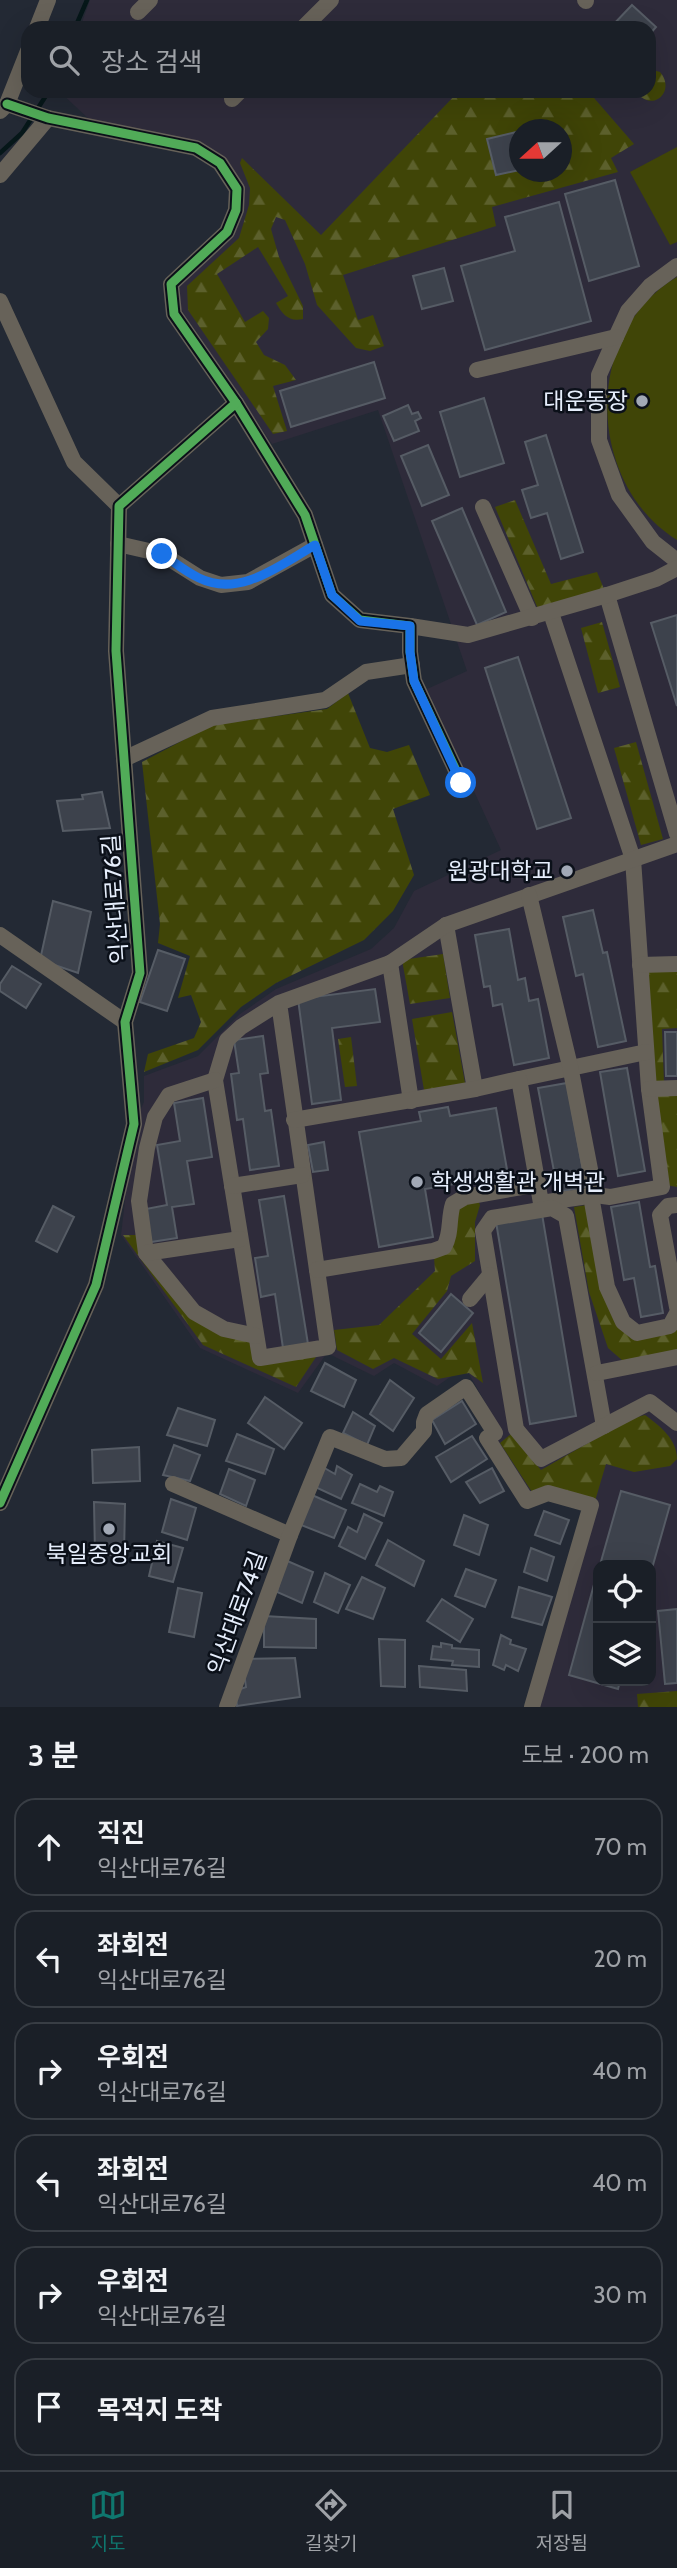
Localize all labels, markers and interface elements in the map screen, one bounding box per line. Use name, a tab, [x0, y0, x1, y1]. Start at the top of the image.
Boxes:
search box	[21, 21, 656, 98]
icon: search	[45, 41, 83, 79]
text: 장소 검색	[101, 46, 203, 78]
north arrow	[509, 119, 572, 182]
place label: 대운동장	[543, 387, 628, 415]
marker: 대운동장	[634, 393, 650, 409]
route end	[146, 538, 177, 569]
route start	[445, 767, 476, 798]
street label: 익산대로76길	[97, 833, 133, 965]
place label: 원광대학교	[447, 857, 553, 885]
marker: 원광대학교	[559, 863, 575, 879]
place label: 학생생활관 개벽관	[431, 1168, 605, 1196]
marker: 학생생활관 개벽관	[409, 1174, 425, 1190]
marker: 북일중앙교회	[101, 1521, 117, 1537]
place label: 북일중앙교회	[46, 1540, 172, 1568]
street label: 익산대로74길	[202, 1547, 272, 1679]
map controls	[593, 1560, 656, 1686]
button: locate	[593, 1560, 656, 1623]
button: layers	[593, 1623, 656, 1686]
text: 3 분	[28, 1737, 79, 1774]
text: 도보 · 200 m	[521, 1741, 649, 1769]
text: 직진	[97, 1817, 145, 1849]
icon: ahead	[30, 1828, 68, 1866]
text: 70 m	[594, 1833, 647, 1861]
text: 익산대로76길	[97, 1854, 227, 1882]
text: 좌회전	[97, 1929, 169, 1961]
icon: left	[30, 1940, 68, 1978]
text: 20 m	[594, 1945, 647, 1973]
text: 익산대로76길	[97, 1966, 227, 1994]
text: 우회전	[97, 2041, 169, 2073]
icon: right	[30, 2052, 68, 2090]
text: 40 m	[592, 2057, 647, 2085]
text: 익산대로76길	[97, 2078, 227, 2106]
text: 좌회전	[97, 2153, 169, 2185]
icon: left	[30, 2164, 68, 2202]
text: 40 m	[592, 2169, 647, 2197]
text: 익산대로76길	[97, 2190, 227, 2218]
text: 우회전	[97, 2265, 169, 2297]
icon: right	[30, 2276, 68, 2314]
text: 30 m	[593, 2281, 647, 2309]
text: 익산대로76길	[97, 2302, 227, 2330]
icon: arrive	[30, 2388, 68, 2426]
text: 목적지 도착	[97, 2394, 222, 2426]
tab: 지도	[89, 2486, 127, 2555]
tab: 길찾기	[305, 2486, 358, 2555]
tab: 저장됨	[536, 2486, 588, 2555]

